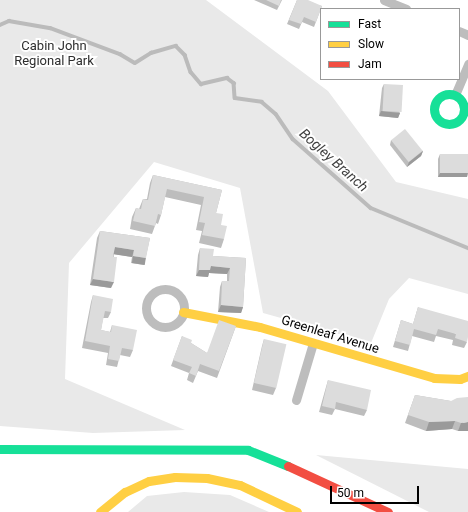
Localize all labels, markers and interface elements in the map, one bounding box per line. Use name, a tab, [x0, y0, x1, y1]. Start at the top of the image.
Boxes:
legend	[320, 8, 460, 80]
text: Fast	[358, 17, 381, 31]
text: Slow	[358, 37, 384, 51]
park label: Cabin John Regional Park	[14, 39, 94, 70]
text: Jam	[358, 57, 382, 71]
water label: Bogley Branch	[296, 125, 372, 195]
street label: Greenleaf Avenue	[279, 313, 381, 357]
scale bar	[332, 478, 421, 504]
text: 50 m	[337, 486, 364, 500]

